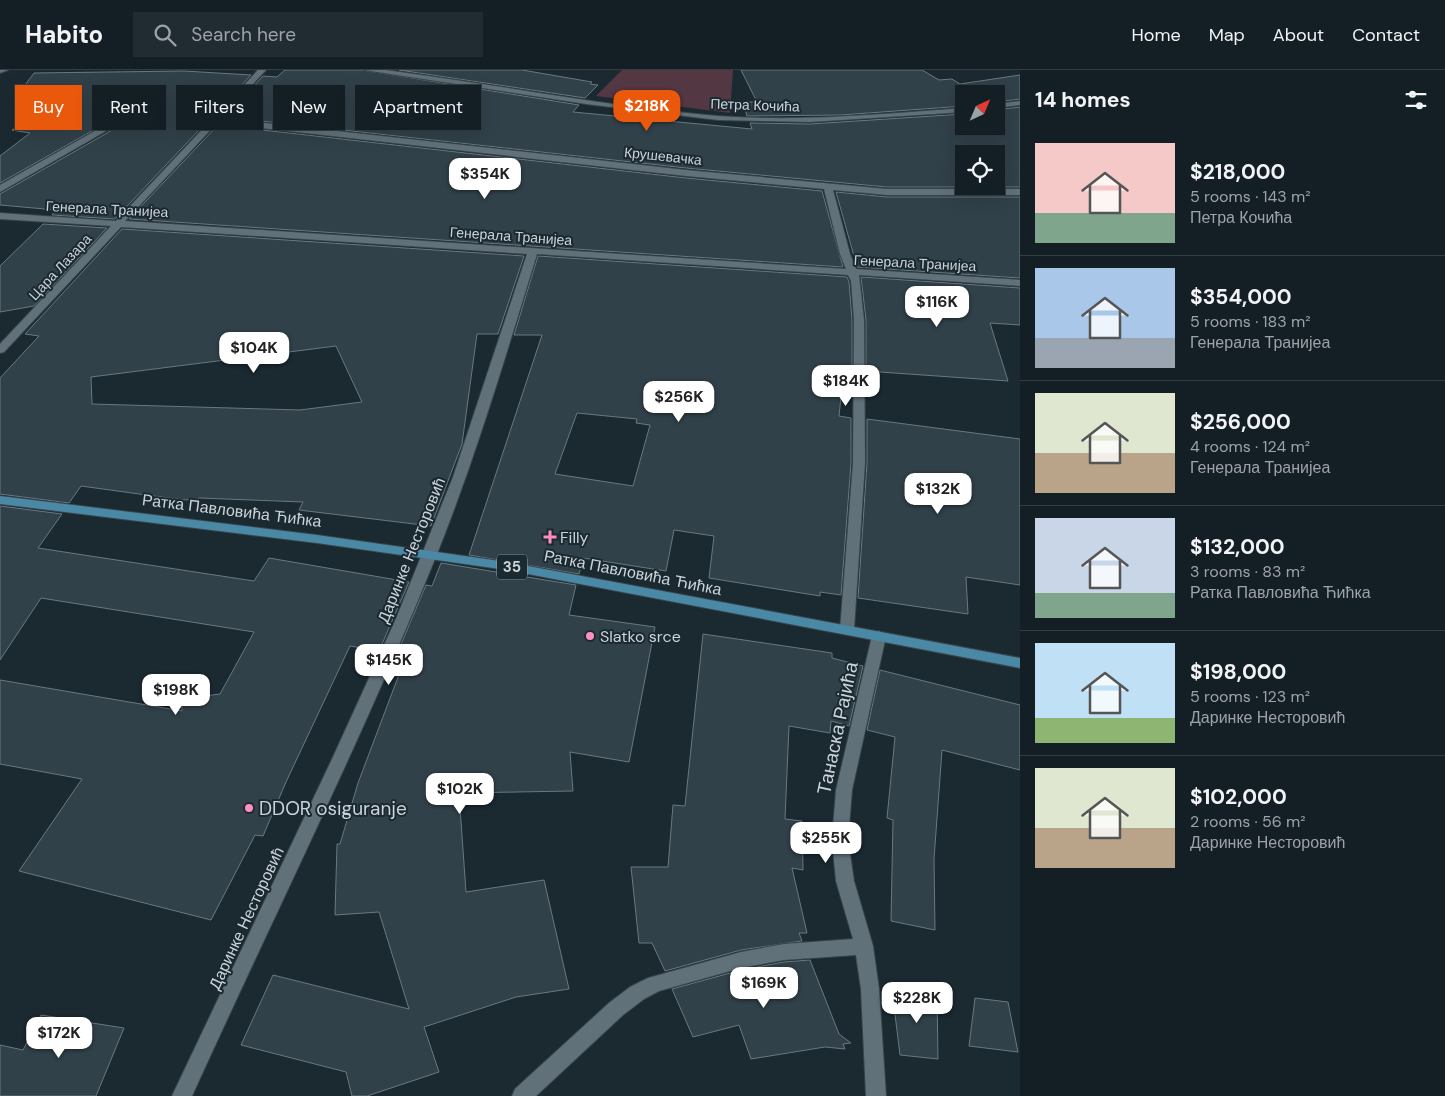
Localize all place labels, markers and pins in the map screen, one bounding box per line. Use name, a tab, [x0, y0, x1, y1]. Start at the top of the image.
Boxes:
pin: $218K	[612, 90, 682, 132]
pin: $354K	[450, 158, 520, 200]
pin: $116K	[902, 286, 972, 328]
pin: $104K	[219, 332, 289, 374]
pin: $184K	[811, 364, 881, 407]
pin: $256K	[644, 380, 714, 423]
pin: $132K	[903, 472, 973, 515]
place label: Filly	[560, 527, 589, 548]
marker: Filly	[544, 531, 556, 543]
place label: Slatko srce	[600, 626, 681, 647]
marker: Slatko srce	[584, 630, 596, 642]
pin: $145K	[354, 644, 424, 686]
pin: $198K	[141, 674, 211, 716]
pin: $102K	[425, 772, 495, 815]
place label: DDOR osiguranje	[259, 796, 407, 821]
marker: DDOR osiguranje	[243, 802, 255, 814]
pin: $255K	[791, 822, 861, 864]
pin: $169K	[729, 966, 799, 1009]
pin: $228K	[882, 982, 952, 1024]
pin: $172K	[24, 1016, 94, 1059]

